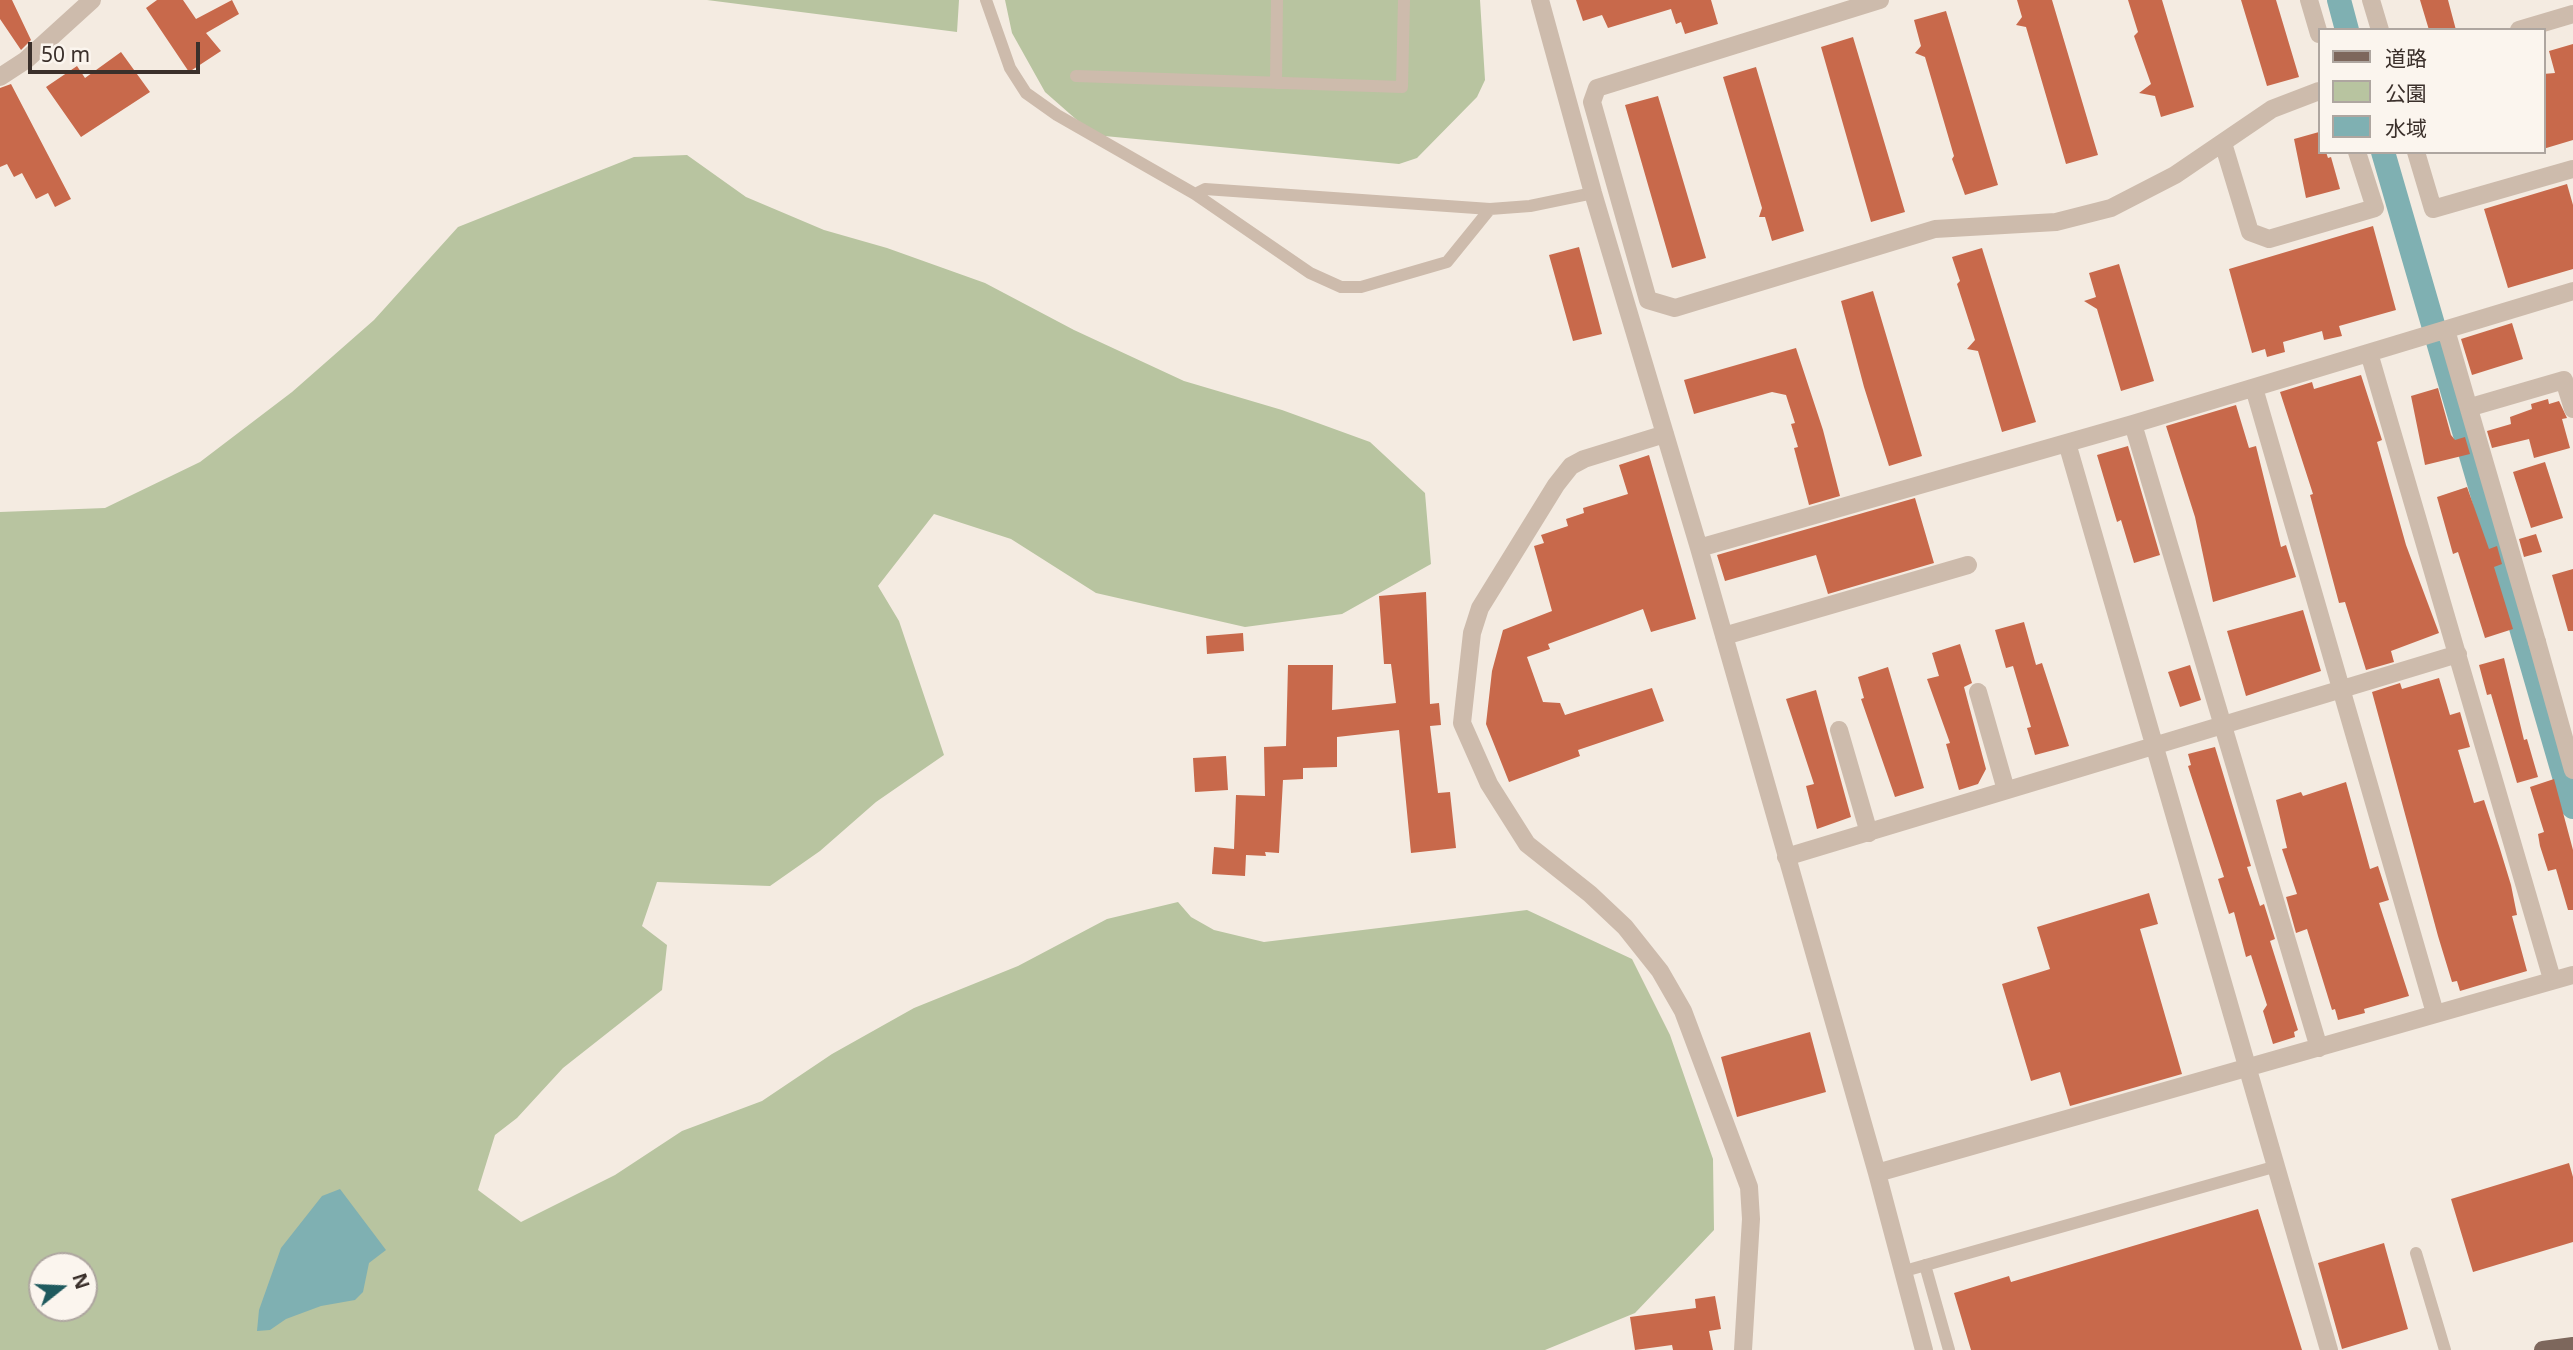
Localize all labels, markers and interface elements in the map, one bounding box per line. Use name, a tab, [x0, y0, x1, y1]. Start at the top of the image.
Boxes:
scale bar	[32, 28, 203, 72]
legend	[2318, 28, 2545, 154]
text: 50 m	[41, 40, 90, 68]
text: 道路	[2385, 44, 2427, 72]
text: 公園	[2385, 79, 2427, 107]
text: 水域	[2385, 114, 2427, 142]
north arrow	[28, 1252, 98, 1322]
text: N	[66, 1270, 96, 1292]

